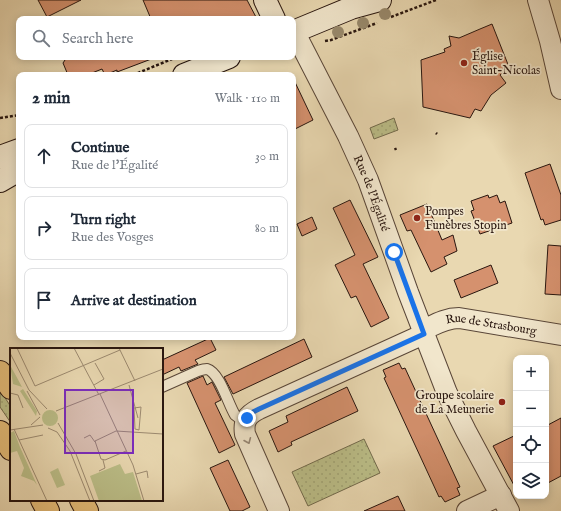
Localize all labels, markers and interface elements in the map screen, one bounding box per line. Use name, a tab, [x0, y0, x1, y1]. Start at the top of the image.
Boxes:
search box	[16, 16, 296, 60]
icon: search	[30, 27, 52, 49]
text: Search here	[62, 29, 133, 48]
place label: Église Saint-Nicolas	[472, 48, 540, 78]
marker: Église Saint-Nicolas	[459, 58, 469, 68]
text: 2 min	[32, 88, 70, 109]
text: Walk · 110 m	[215, 90, 280, 107]
text: Continue	[71, 138, 129, 157]
icon: ahead	[33, 145, 55, 167]
text: 30 m	[255, 148, 279, 165]
street label: Rue de l'Égalité	[350, 153, 393, 234]
text: Rue de l'Égalité	[71, 157, 158, 174]
place label: Pompes Funèbres Stopin	[425, 204, 507, 234]
text: Turn right	[71, 210, 136, 229]
marker: Pompes Funèbres Stopin	[412, 213, 422, 223]
icon: right	[33, 217, 55, 239]
text: 80 m	[255, 220, 279, 237]
text: Rue des Vosges	[71, 229, 154, 246]
route start	[385, 243, 403, 261]
icon: arrive	[33, 289, 55, 311]
text: Arrive at destination	[71, 291, 197, 310]
street label: Rue de Strasbourg	[444, 311, 538, 339]
inset map	[10, 348, 163, 501]
map controls	[513, 355, 549, 499]
button: +	[513, 355, 549, 391]
place label: Groupe scolaire de La Meunerie	[415, 388, 494, 417]
button: −	[513, 391, 549, 427]
marker: Groupe scolaire de La Meunerie	[497, 397, 507, 407]
route end	[238, 409, 256, 427]
button: locate	[513, 427, 549, 463]
one-way arrow	[243, 438, 251, 445]
button: layers	[513, 463, 549, 499]

